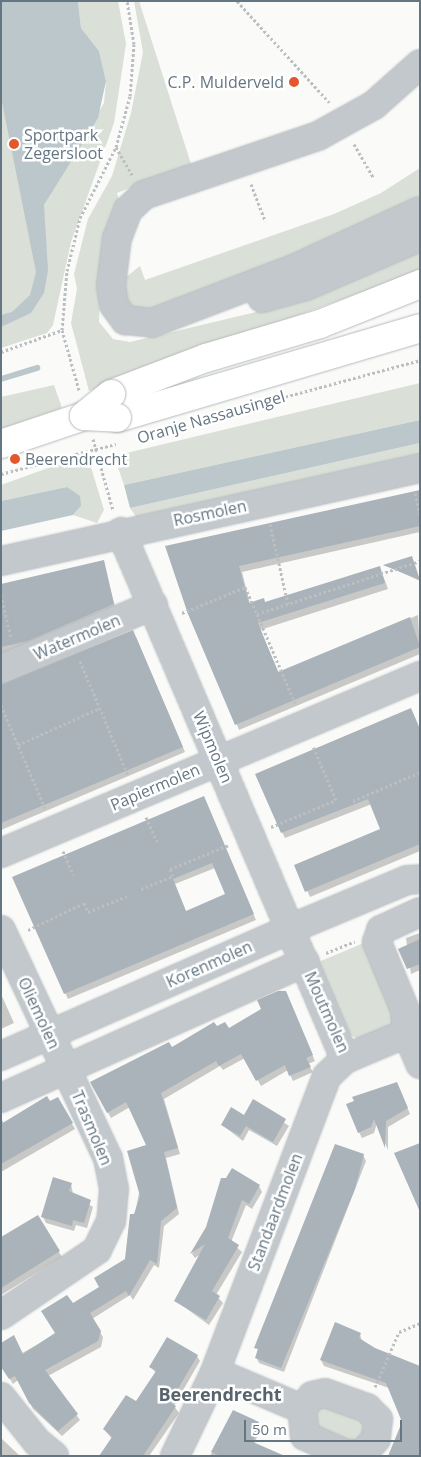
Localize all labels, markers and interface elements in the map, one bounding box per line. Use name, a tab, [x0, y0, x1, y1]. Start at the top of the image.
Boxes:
place label: C.P. Mulderveld	[167, 72, 284, 92]
marker: C.P. Mulderveld	[288, 76, 300, 88]
place label: Sportpark Zegersloot	[24, 125, 103, 163]
marker: Sportpark Zegersloot	[8, 138, 20, 150]
street label: Oranje Nassausingel	[135, 387, 287, 447]
place label: Beerendrecht	[25, 449, 127, 469]
marker: Beerendrecht	[9, 453, 21, 465]
street label: Rosmolen	[172, 496, 248, 530]
street label: Watermolen	[31, 610, 123, 664]
street label: Wipmolen	[189, 708, 237, 786]
street label: Papiermolen	[107, 760, 203, 814]
street label: Korenmolen	[163, 937, 255, 991]
street label: Moutmolen	[301, 968, 353, 1056]
street label: Oliemolen	[14, 974, 64, 1052]
street label: Trasmolen	[68, 1088, 116, 1168]
street label: Standaardmolen	[244, 1151, 306, 1273]
district label: Beerendrecht	[158, 1383, 282, 1405]
scale bar	[246, 1410, 404, 1442]
text: 50 m	[252, 1419, 287, 1439]

